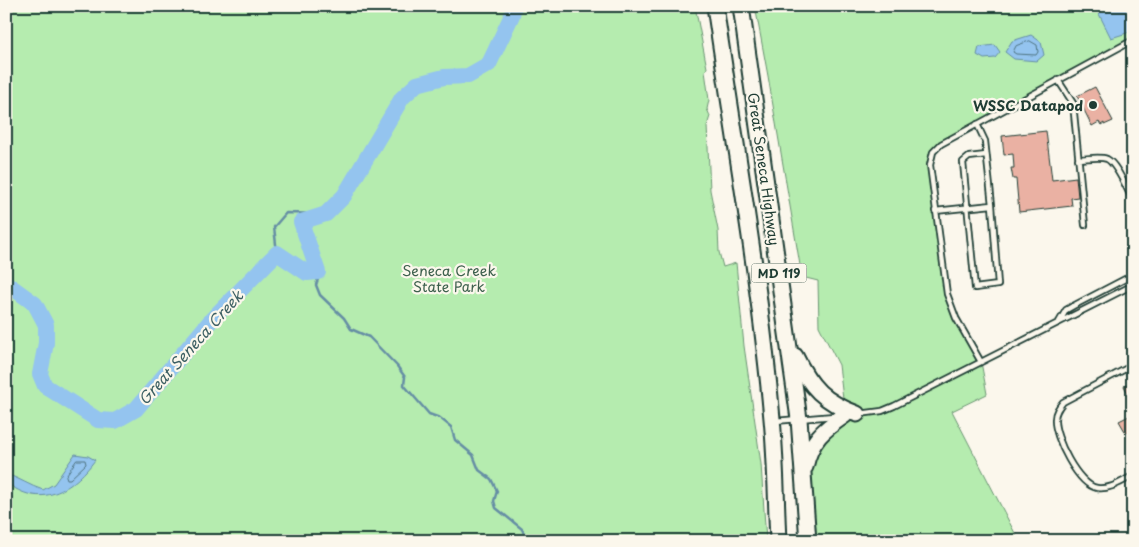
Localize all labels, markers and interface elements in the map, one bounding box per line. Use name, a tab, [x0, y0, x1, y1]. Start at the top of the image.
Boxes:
street label: Great Seneca Highway	[743, 91, 785, 247]
place label: WSSC Datapod	[973, 95, 1083, 116]
marker: WSSC Datapod	[1087, 99, 1099, 111]
park label: Seneca Creek State Park	[402, 260, 496, 297]
road number: MD 119	[752, 264, 806, 282]
water label: Great Seneca Creek	[132, 284, 248, 409]

